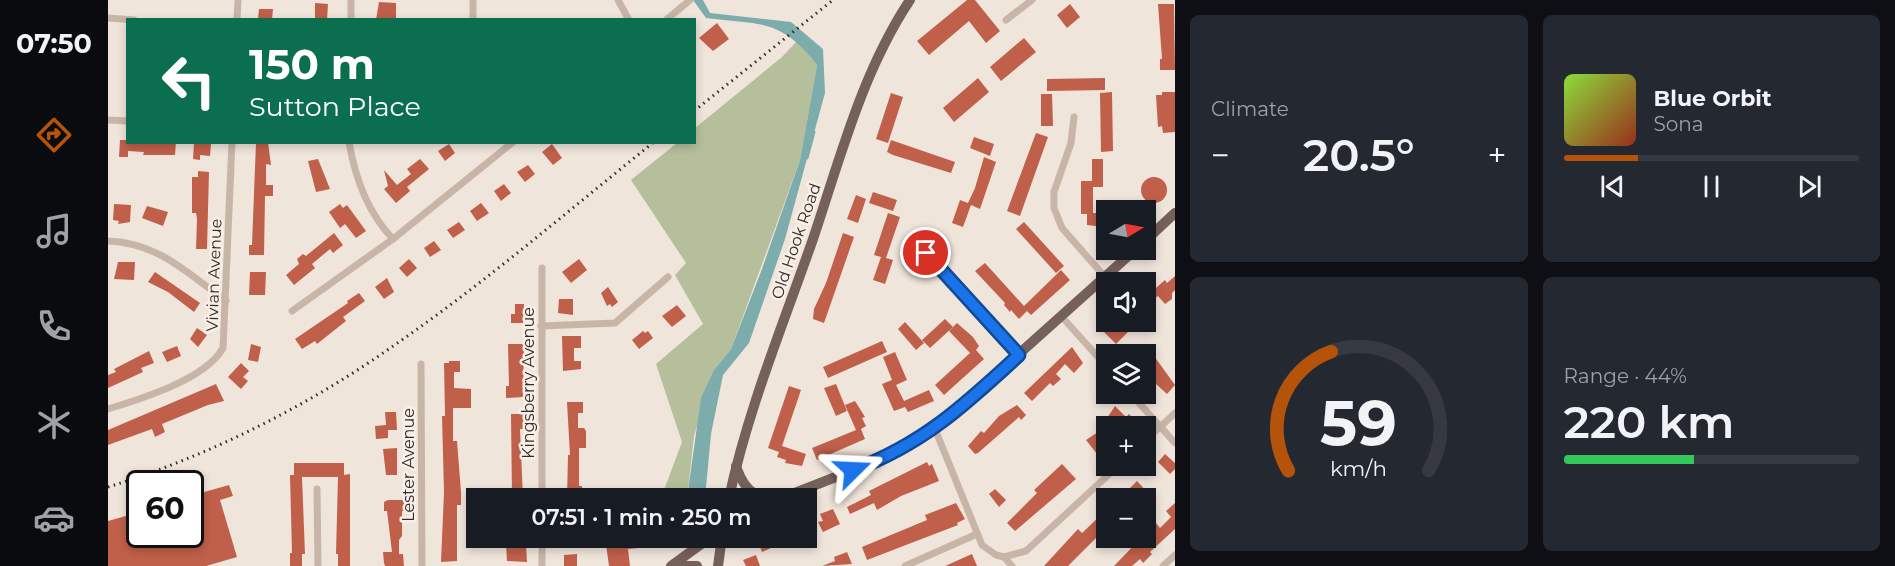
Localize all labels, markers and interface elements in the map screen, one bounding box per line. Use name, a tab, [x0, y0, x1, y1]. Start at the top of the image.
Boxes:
text: 07:50	[16, 27, 92, 60]
text: 150 m	[249, 38, 375, 90]
icon: left	[150, 42, 228, 120]
text: Blue Orbit	[1654, 85, 1772, 112]
text: Sutton Place	[249, 90, 421, 123]
text: Climate	[1211, 97, 1289, 121]
text: Sona	[1654, 112, 1704, 136]
icon: directions	[33, 114, 75, 156]
text: 20.5°	[1303, 127, 1415, 182]
text: −	[1211, 135, 1230, 175]
text: +	[1488, 135, 1506, 175]
icon: previous	[1596, 170, 1629, 203]
icon: pause	[1695, 170, 1728, 203]
icon: next	[1793, 170, 1826, 203]
street label: Old Hook Road	[767, 180, 825, 302]
north arrow	[1096, 200, 1156, 260]
map controls	[1096, 200, 1156, 548]
icon: music	[33, 210, 75, 252]
street label: Vivian Avenue	[203, 218, 225, 332]
pin	[900, 227, 951, 278]
icon: arrive	[909, 236, 942, 269]
button: sound	[1096, 272, 1156, 332]
icon: phone	[33, 305, 75, 347]
street label: Kingsberry Avenue	[519, 307, 538, 459]
button: layers	[1096, 344, 1156, 404]
text: Range · 44%	[1564, 364, 1687, 388]
text: 59	[1320, 385, 1397, 461]
text: 220 km	[1564, 394, 1734, 449]
icon: climate	[33, 401, 75, 443]
street label: Lester Avenue	[399, 408, 418, 522]
button: +	[1096, 416, 1156, 476]
position arrow	[821, 438, 885, 502]
text: km/h	[1330, 455, 1387, 481]
speed limit sign: 60	[126, 470, 204, 548]
button: −	[1096, 488, 1156, 548]
icon: car	[33, 497, 75, 539]
text: 07:51 · 1 min · 250 m	[532, 504, 751, 531]

